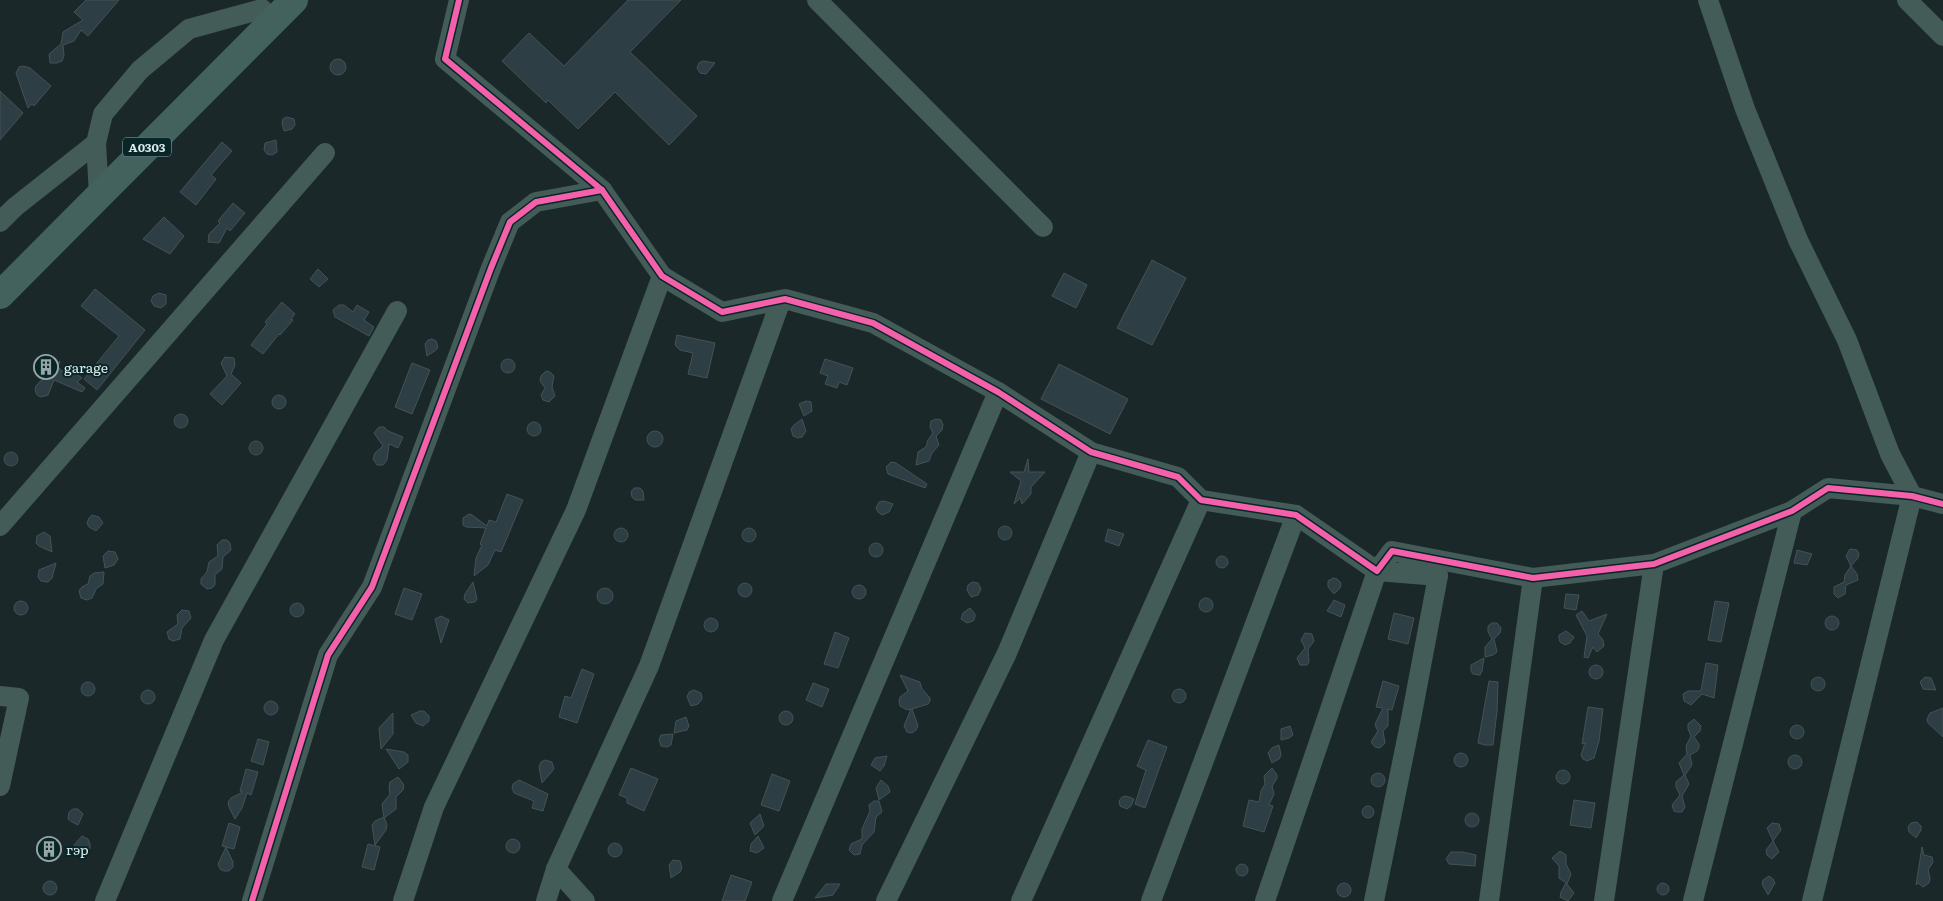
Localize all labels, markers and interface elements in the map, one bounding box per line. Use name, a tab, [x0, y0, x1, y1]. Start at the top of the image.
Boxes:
road number: A0303	[123, 138, 171, 156]
building icon: garage	[33, 354, 59, 380]
place label: garage	[64, 357, 108, 377]
building icon: гэр	[36, 836, 62, 862]
place label: гэр	[66, 839, 89, 859]

